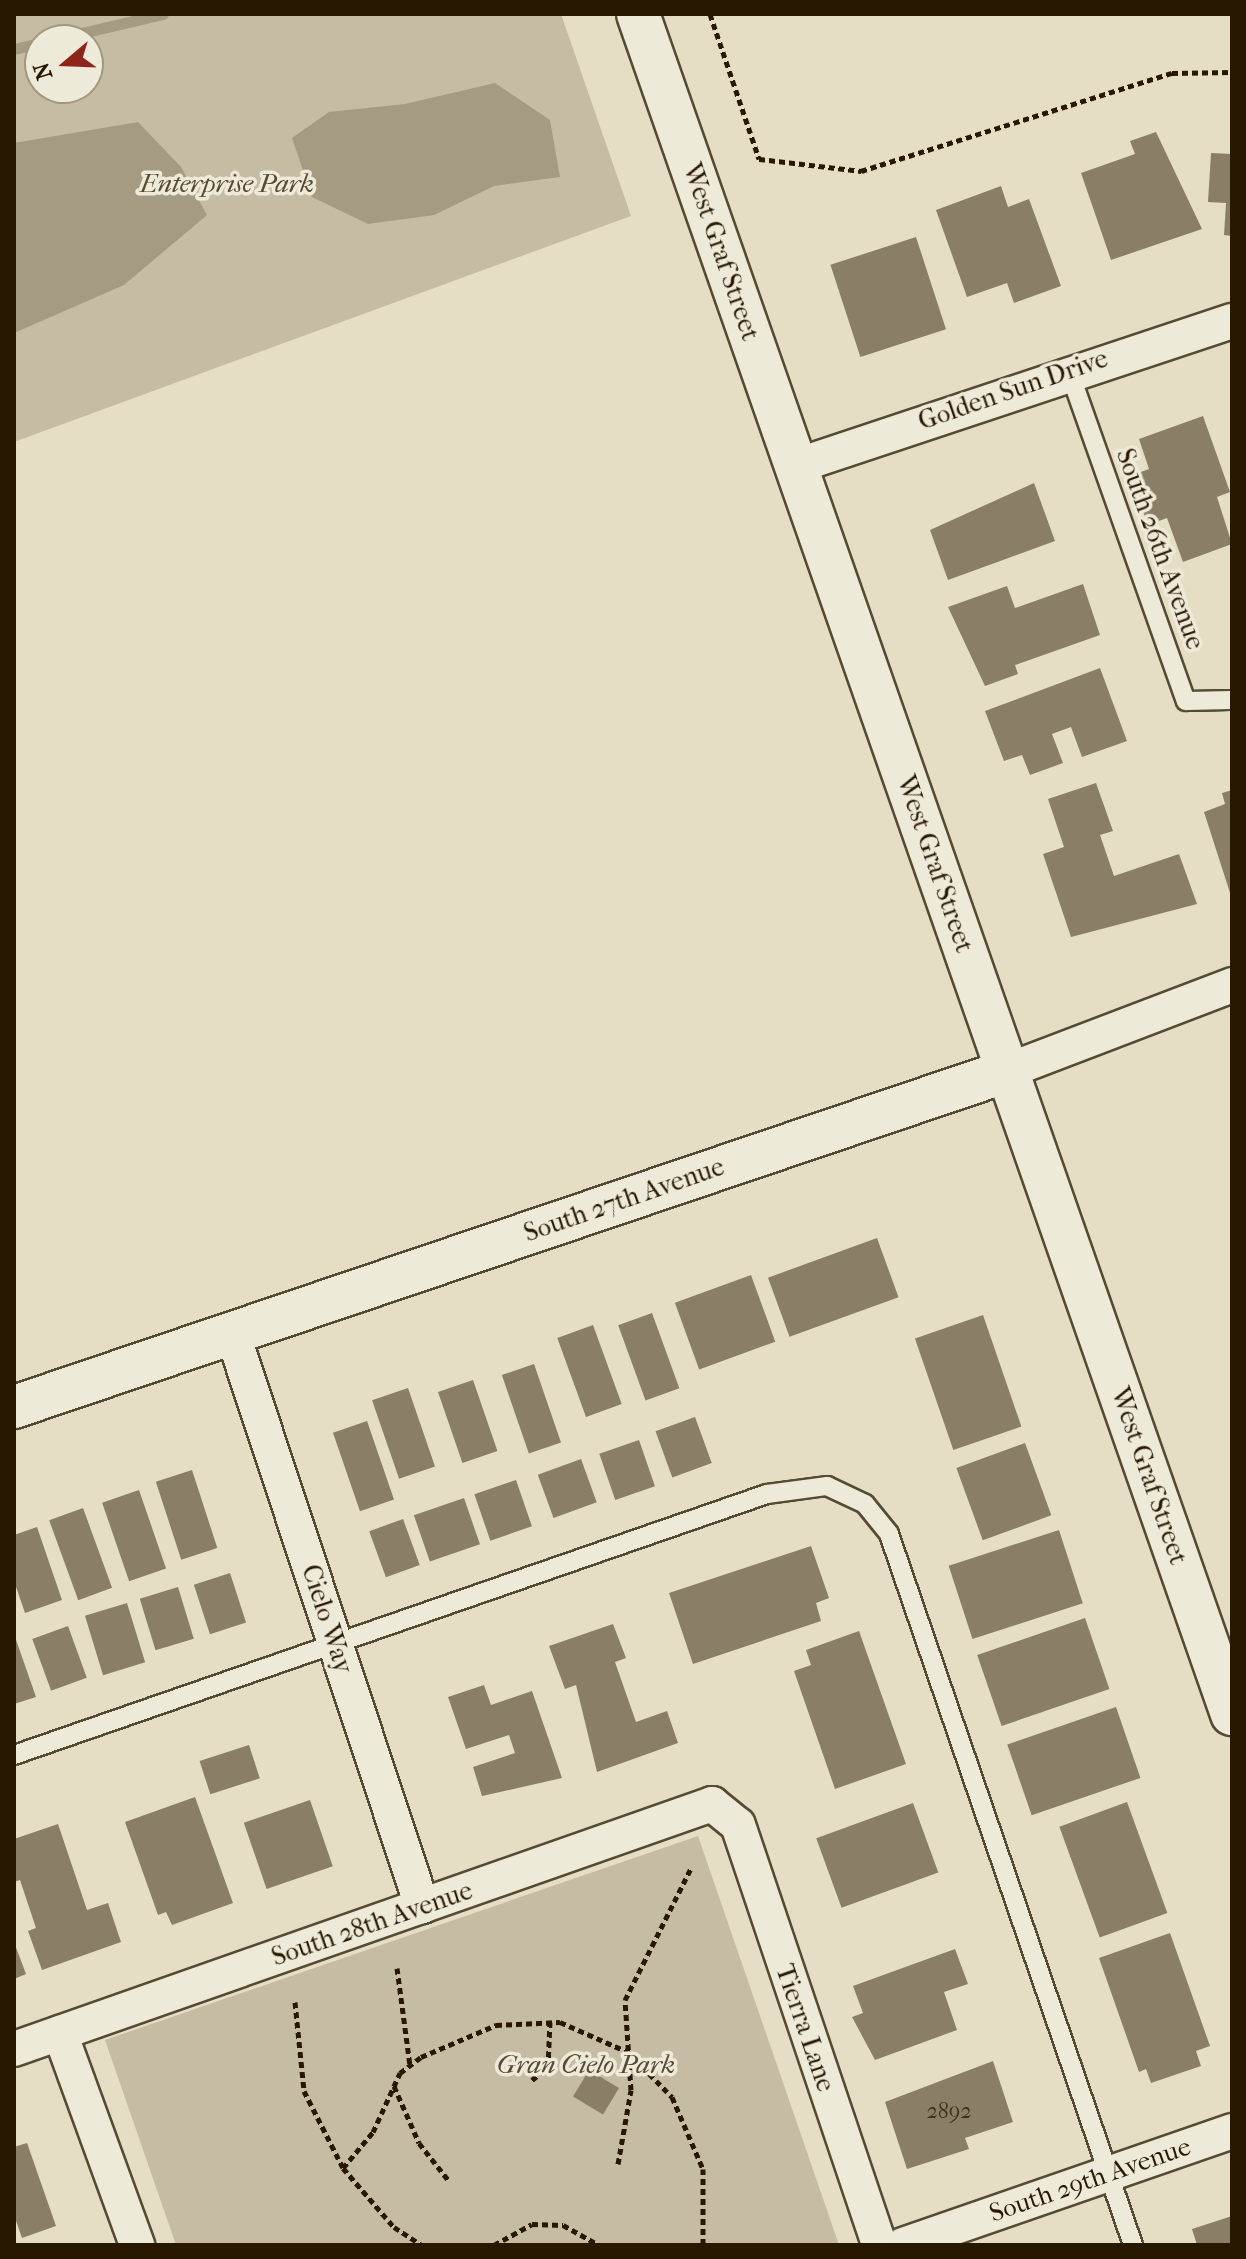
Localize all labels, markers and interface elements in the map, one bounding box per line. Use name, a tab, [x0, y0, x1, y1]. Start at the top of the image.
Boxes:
north arrow	[24, 24, 104, 104]
text: N	[28, 59, 58, 83]
street label: West Graf Street	[676, 159, 766, 345]
park label: Enterprise Park	[140, 168, 314, 200]
street label: Golden Sun Drive	[914, 343, 1112, 437]
street label: South 26th Avenue	[1109, 444, 1211, 654]
street label: West Graf Street	[890, 771, 980, 957]
street label: South 27th Avenue	[520, 1151, 728, 1249]
street label: West Graf Street	[1104, 1383, 1194, 1569]
street label: Cielo Way	[295, 1561, 359, 1677]
street label: South 28th Avenue	[268, 1875, 476, 1973]
street label: Tierra Lane	[769, 1960, 841, 2096]
park label: Gran Cielo Park	[497, 2049, 675, 2081]
house number: 2892	[926, 2099, 972, 2125]
street label: South 29th Avenue	[985, 2131, 1195, 2229]

